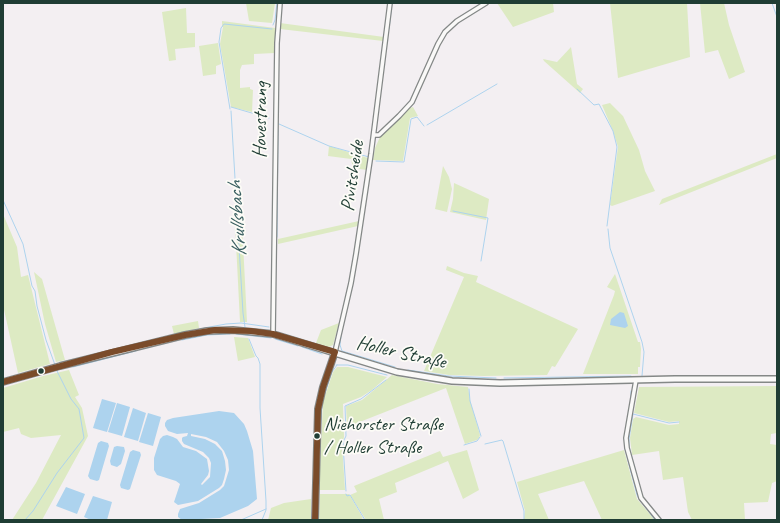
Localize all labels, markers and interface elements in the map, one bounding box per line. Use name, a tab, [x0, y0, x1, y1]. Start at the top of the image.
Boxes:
street label: Hovestrang	[248, 82, 274, 158]
street label: Pivitsheide	[336, 139, 370, 213]
water label: Krullsbach	[223, 181, 253, 257]
street label: Holler Straße	[354, 331, 448, 375]
unlabelled marker	[36, 366, 46, 376]
place label: Niehorster Straße / Holler Straße	[324, 414, 443, 458]
marker: Niehorster Straße / Holler Straße	[312, 431, 322, 441]

